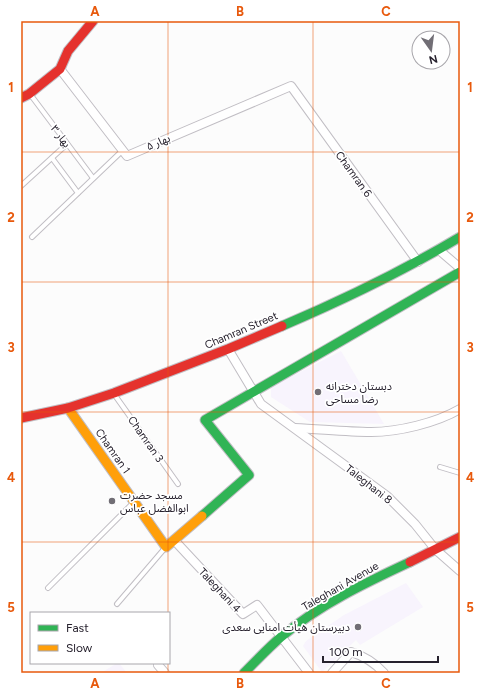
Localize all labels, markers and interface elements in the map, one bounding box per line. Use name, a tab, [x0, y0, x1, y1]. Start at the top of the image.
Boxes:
text: A	[90, 4, 100, 19]
text: B	[236, 4, 244, 19]
text: C	[381, 4, 391, 19]
north arrow	[411, 30, 451, 70]
text: N	[428, 52, 439, 67]
text: 1	[8, 80, 14, 95]
text: 1	[467, 80, 473, 95]
street label: بهار ۳	[48, 122, 73, 150]
street label: بهار ۵	[144, 132, 172, 153]
street label: Chamran 6	[333, 149, 375, 200]
text: 2	[7, 210, 15, 225]
text: 2	[466, 210, 474, 225]
street label: Chamran Street	[203, 309, 280, 352]
text: 3	[7, 340, 15, 355]
text: 3	[466, 340, 474, 355]
place label: دبستان دخترانه رضا مساحی	[326, 380, 392, 406]
marker: دبستان دخترانه رضا مساحی	[313, 387, 323, 397]
street label: Chamran 3	[125, 414, 166, 465]
street label: Chamran 1	[92, 426, 133, 476]
street label: Taleghani 8	[343, 462, 395, 507]
text: 4	[7, 470, 15, 485]
text: 4	[466, 470, 474, 485]
place label: مسجد حضرت ابوالفضل عباس	[120, 489, 189, 515]
marker: مسجد حضرت ابوالفضل عباس	[107, 496, 117, 506]
street label: Taleghani Avenue	[300, 559, 381, 614]
street label: Taleghani 4	[196, 565, 244, 615]
text: 5	[7, 600, 15, 615]
text: 5	[466, 600, 474, 615]
legend	[30, 612, 170, 664]
text: Fast	[66, 621, 89, 635]
place label: دبیرستان هیأت امنایی سعدی	[222, 621, 350, 634]
marker: دبیرستان هیأت امنایی سعدی	[353, 622, 363, 632]
scale bar	[323, 638, 438, 664]
text: Slow	[66, 641, 93, 655]
text: 100 m	[329, 645, 363, 659]
text: A	[90, 676, 100, 691]
text: B	[236, 676, 244, 691]
text: C	[381, 676, 391, 691]

